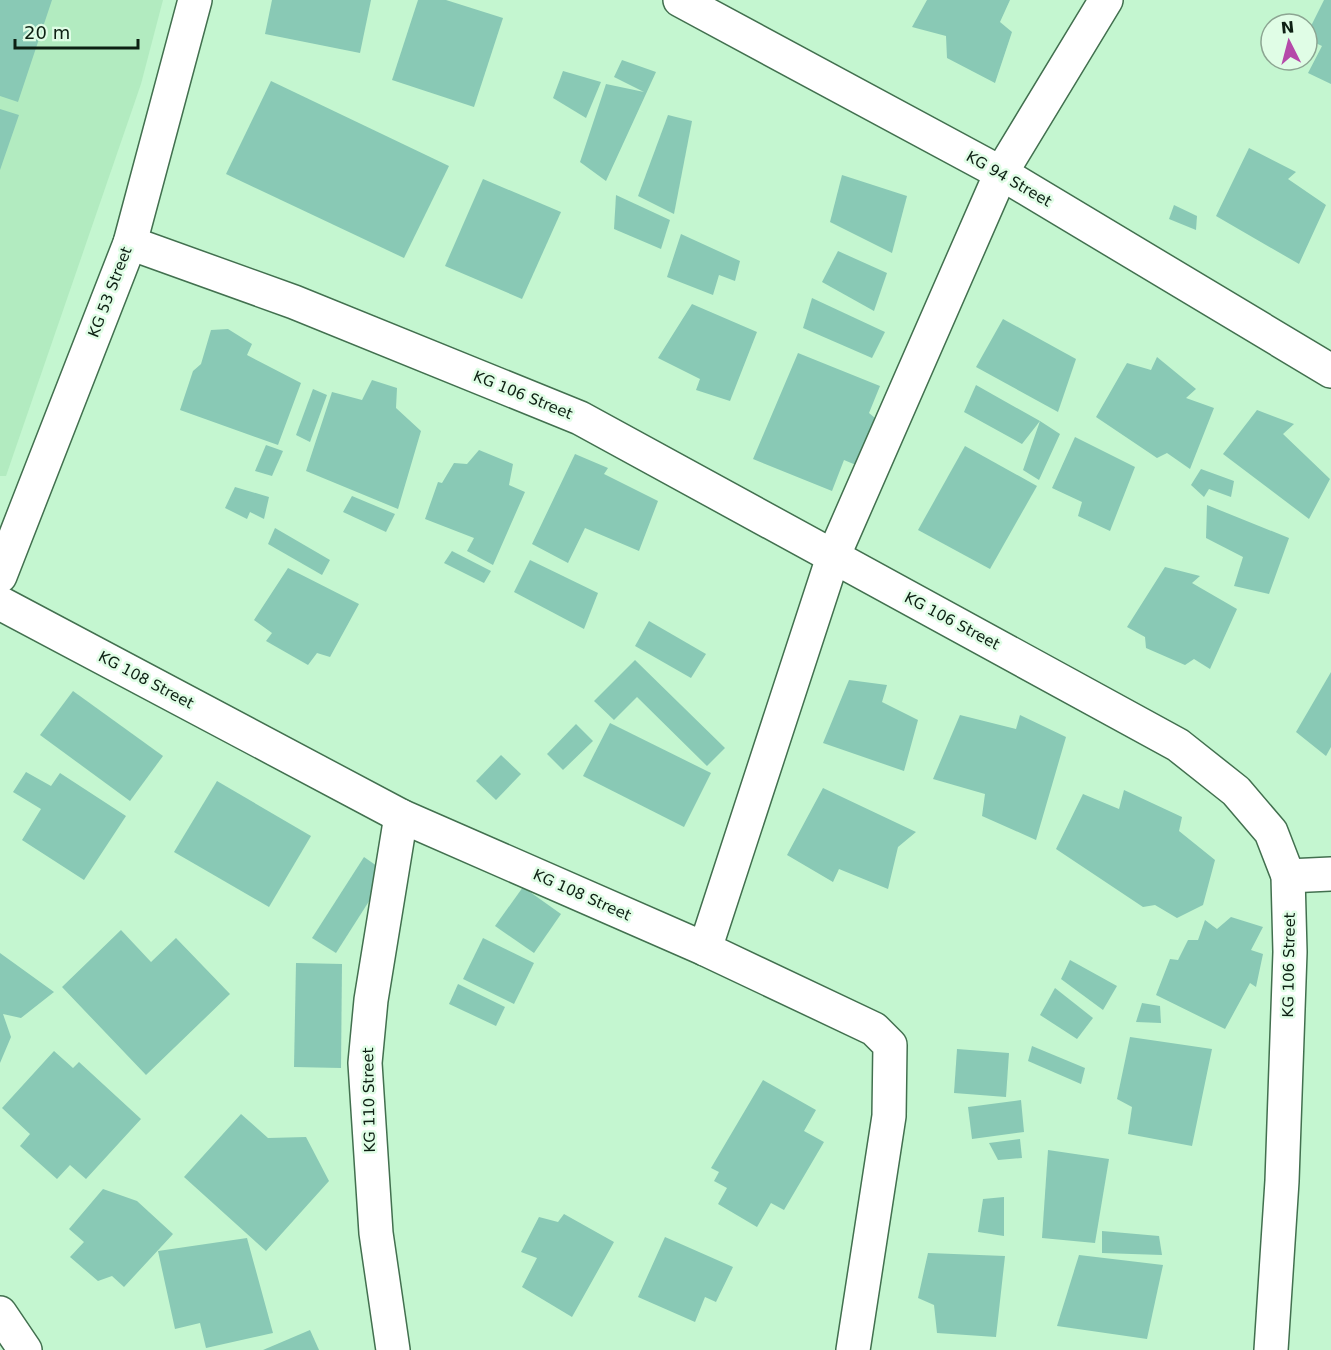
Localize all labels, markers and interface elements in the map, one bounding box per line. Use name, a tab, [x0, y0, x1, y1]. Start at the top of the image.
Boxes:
scale bar	[15, 12, 138, 50]
north arrow	[1259, 12, 1319, 72]
text: N	[1280, 17, 1295, 38]
text: 20 m	[24, 22, 70, 43]
street label: KG 94 Street	[963, 147, 1055, 211]
street label: KG 53 Street	[84, 244, 136, 340]
street label: KG 106 Street	[471, 367, 575, 423]
street label: KG 106 Street	[901, 588, 1003, 654]
street label: KG 108 Street	[95, 647, 197, 713]
street label: KG 108 Street	[530, 865, 634, 925]
street label: KG 106 Street	[1279, 912, 1299, 1018]
street label: KG 110 Street	[359, 1047, 379, 1153]

